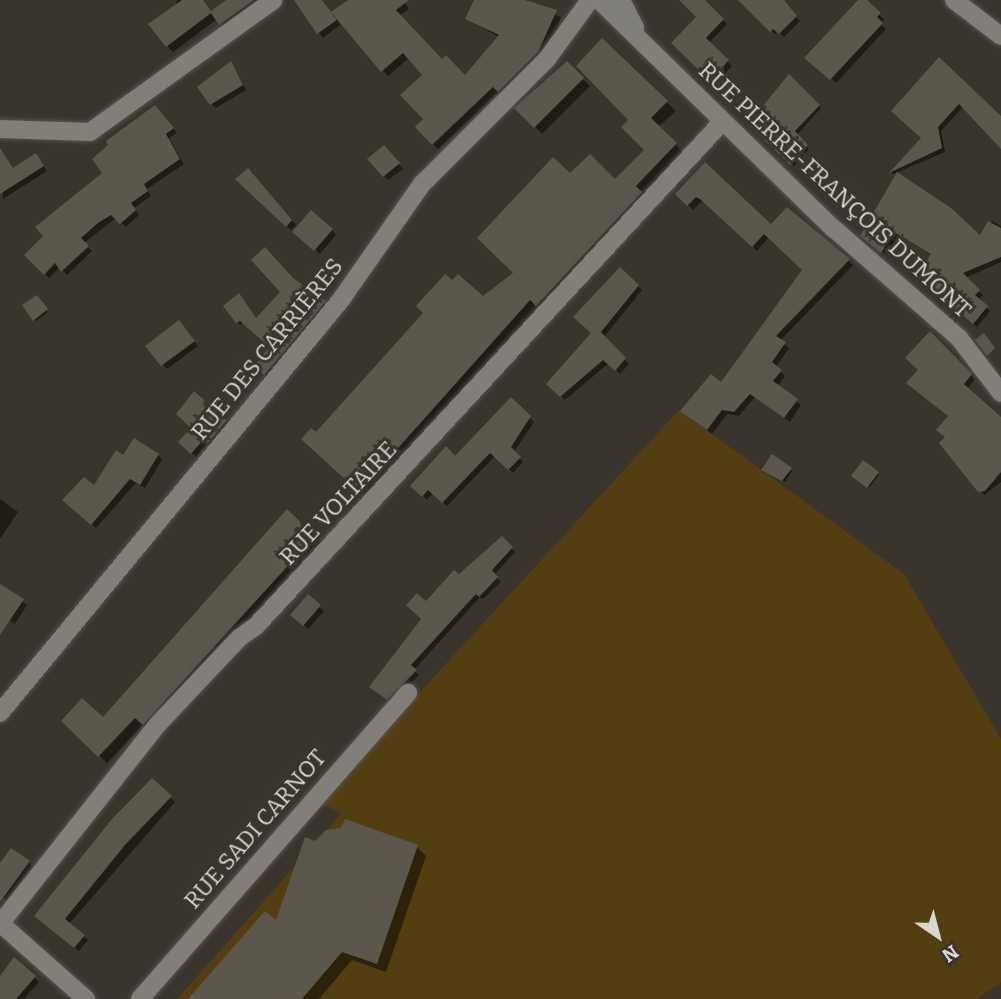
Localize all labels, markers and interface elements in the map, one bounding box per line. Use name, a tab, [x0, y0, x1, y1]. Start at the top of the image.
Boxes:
street label: RUE PIERRE-FRANÇOIS DUMONT	[693, 56, 977, 324]
street label: RUE DES CARRIÈRES	[185, 253, 349, 445]
street label: RUE VOLTAIRE	[274, 436, 402, 570]
street label: RUE SADI CARNOT	[179, 744, 331, 914]
north arrow	[903, 901, 973, 971]
text: N	[938, 940, 963, 967]

